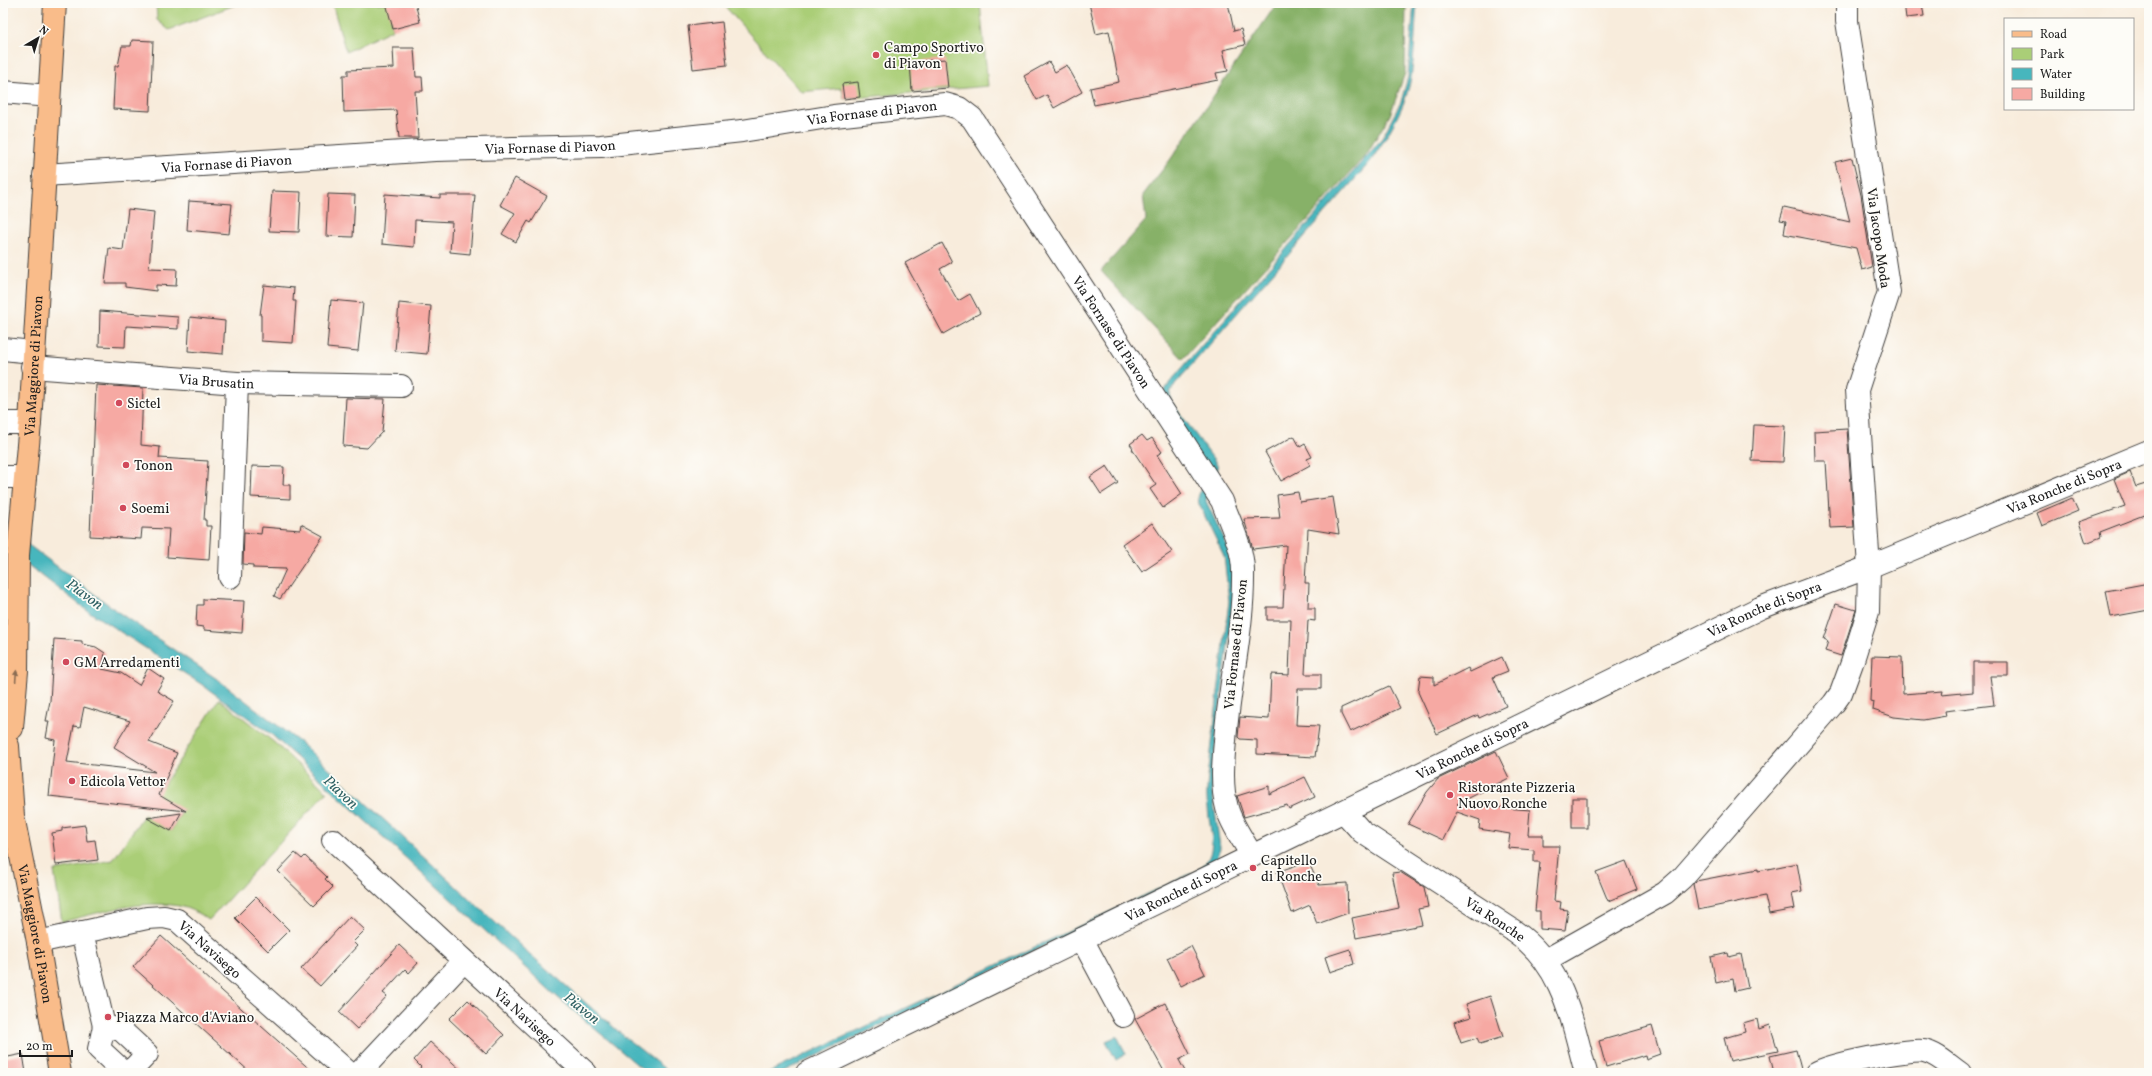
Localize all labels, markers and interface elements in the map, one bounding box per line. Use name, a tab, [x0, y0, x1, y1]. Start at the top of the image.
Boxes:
north arrow	[18, 18, 58, 58]
legend	[2004, 18, 2134, 110]
text: N	[35, 23, 51, 40]
text: Road	[2040, 27, 2067, 43]
place label: Campo Sportivo di Piavon	[884, 39, 984, 74]
text: Park	[2040, 47, 2065, 63]
marker: Campo Sportivo di Piavon	[871, 50, 881, 60]
text: Water	[2040, 67, 2072, 83]
text: Building	[2040, 87, 2085, 103]
street label: Via Fornase di Piavon	[806, 97, 938, 131]
street label: Via Fornase di Piavon	[484, 136, 617, 160]
street label: Via Fornase di Piavon	[161, 151, 293, 178]
street label: Via Jacopo Moda	[1861, 187, 1894, 290]
street label: Via Fornase di Piavon	[1067, 273, 1154, 393]
street label: Via Maggiore di Piavon	[21, 295, 49, 437]
street label: Via Brusatin	[178, 370, 254, 394]
place label: Sictel	[127, 395, 161, 414]
marker: Sictel	[114, 398, 124, 408]
street label: Via Ronche di Sopra	[2004, 455, 2125, 520]
place label: Tonon	[134, 457, 173, 476]
marker: Tonon	[121, 460, 131, 470]
place label: Soemi	[131, 500, 169, 519]
marker: Soemi	[118, 503, 128, 513]
water label: Piavon	[61, 575, 107, 616]
street label: Via Fornase di Piavon	[1220, 578, 1253, 710]
street label: Via Ronche di Sopra	[1705, 578, 1825, 643]
place label: GM Arredamenti	[74, 654, 180, 673]
marker: GM Arredamenti	[61, 657, 71, 667]
one-way arrow	[13, 670, 20, 682]
street label: Via Ronche di Sopra	[1413, 714, 1532, 785]
water label: Piavon	[318, 772, 362, 815]
place label: Edicola Vettor	[80, 773, 166, 792]
marker: Edicola Vettor	[67, 776, 77, 786]
place label: Ristorante Pizzeria Nuovo Ronche	[1458, 779, 1576, 814]
marker: Ristorante Pizzeria Nuovo Ronche	[1445, 790, 1455, 800]
place label: Capitello di Ronche	[1261, 852, 1322, 887]
street label: Via Ronche di Sopra	[1122, 856, 1241, 927]
street label: Via Maggiore di Piavon	[12, 863, 56, 1005]
marker: Capitello di Ronche	[1248, 863, 1258, 873]
street label: Via Ronche	[1460, 893, 1529, 947]
street label: Via Navisego	[173, 917, 245, 984]
street label: Via Navisego	[489, 984, 559, 1052]
water label: Piavon	[559, 988, 604, 1030]
place label: Piazza Marco d'Aviano	[116, 1009, 254, 1028]
marker: Piazza Marco d'Aviano	[103, 1012, 113, 1022]
scale bar	[20, 1032, 72, 1058]
text: 20 m	[26, 1039, 53, 1055]

